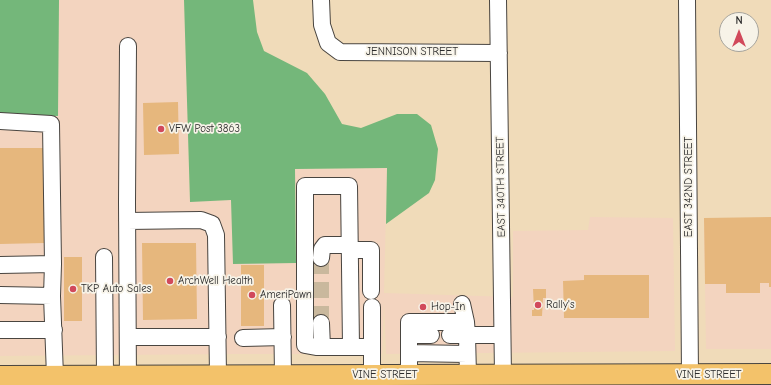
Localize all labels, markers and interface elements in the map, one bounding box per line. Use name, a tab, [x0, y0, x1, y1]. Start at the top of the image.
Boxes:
north arrow	[719, 12, 759, 52]
text: N	[735, 14, 743, 27]
street label: JENNISON STREET	[366, 45, 458, 59]
place label: VFW Post 3863	[169, 122, 240, 136]
marker: VFW Post 3863	[156, 124, 166, 134]
street label: EAST 340TH STREET	[494, 136, 508, 238]
street label: EAST 342ND STREET	[682, 137, 696, 237]
place label: ArchWell Health	[178, 274, 253, 288]
marker: ArchWell Health	[165, 276, 175, 286]
place label: TKP Auto Sales	[81, 282, 151, 296]
marker: TKP Auto Sales	[68, 284, 78, 294]
place label: AmeriPawn	[260, 288, 312, 302]
marker: AmeriPawn	[247, 290, 257, 300]
place label: Rally's	[546, 298, 575, 312]
place label: Hop-In	[431, 300, 465, 314]
marker: Rally's	[533, 300, 543, 310]
marker: Hop-In	[418, 302, 428, 312]
street label: VINE STREET	[352, 368, 418, 382]
street label: VINE STREET	[676, 368, 742, 382]

